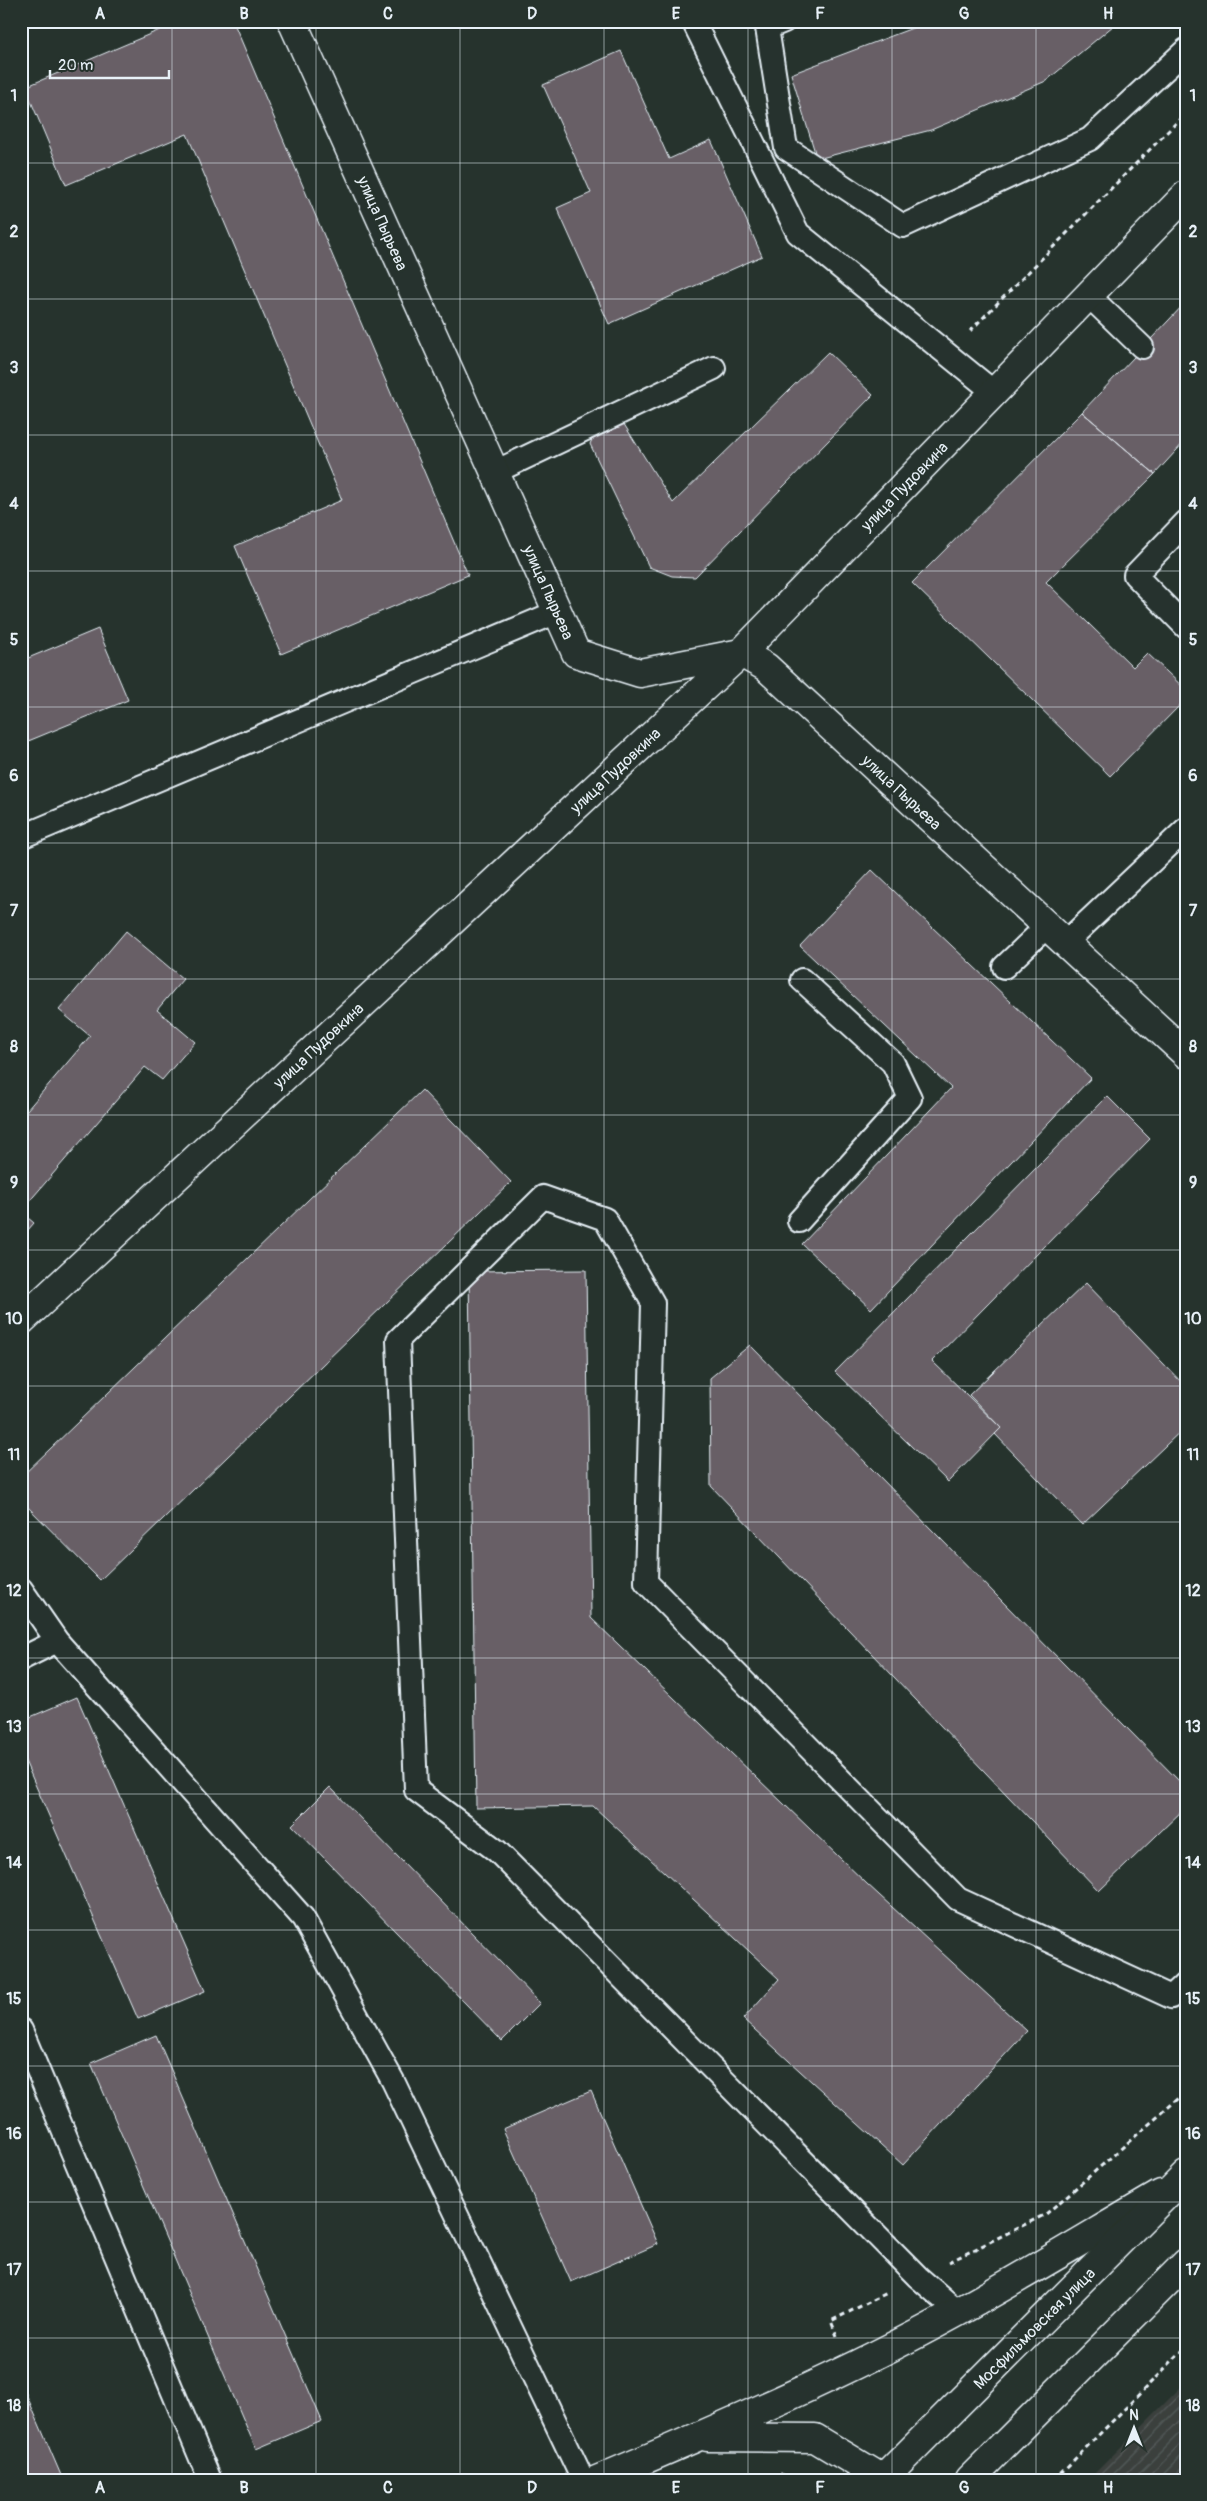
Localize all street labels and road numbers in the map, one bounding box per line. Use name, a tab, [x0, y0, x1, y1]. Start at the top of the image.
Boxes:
street label: улица Пырьева	[352, 172, 412, 274]
street label: улица Пудовкина	[856, 438, 952, 536]
street label: улица Пырьева	[518, 541, 578, 643]
street label: улица Пудовкина	[565, 724, 665, 818]
street label: улица Пырьева	[857, 750, 945, 835]
street label: улица Пудовкина	[268, 999, 368, 1093]
street label: Мосфильмовская улица	[970, 2264, 1100, 2394]

